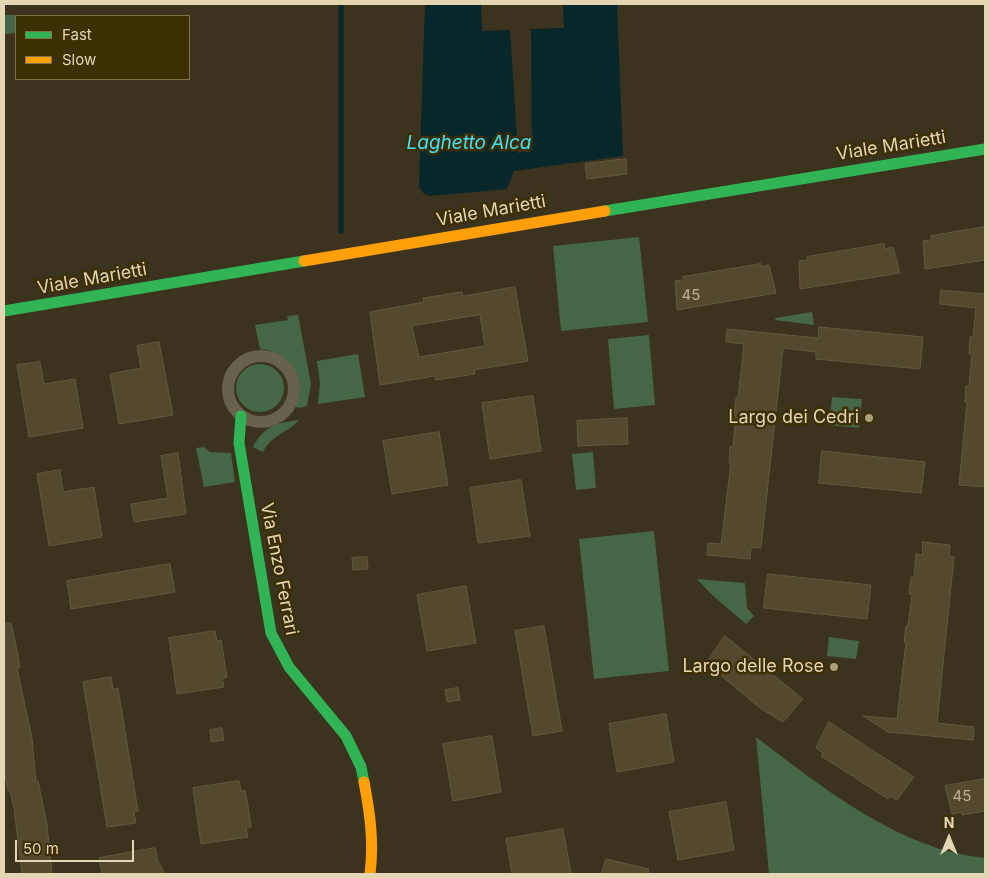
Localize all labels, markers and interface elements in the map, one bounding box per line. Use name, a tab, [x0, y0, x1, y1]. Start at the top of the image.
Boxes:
legend	[15, 15, 190, 80]
text: Fast	[62, 25, 92, 44]
text: Slow	[62, 50, 96, 69]
street label: Viale Marietti	[835, 127, 947, 165]
water label: Laghetto Alca	[406, 132, 532, 154]
street label: Viale Marietti	[435, 191, 547, 231]
street label: Viale Marietti	[36, 259, 148, 299]
house number: 45	[682, 286, 700, 304]
place label: Largo dei Cedri	[728, 407, 859, 429]
marker: Largo dei Cedri	[863, 412, 875, 424]
street label: Via Enzo Ferrari	[256, 501, 302, 637]
place label: Largo delle Rose	[682, 656, 824, 678]
marker: Largo delle Rose	[828, 661, 840, 673]
house number: 45	[953, 787, 971, 805]
north arrow	[924, 813, 974, 863]
text: N	[944, 814, 954, 831]
scale bar	[18, 830, 136, 862]
text: 50 m	[23, 839, 59, 858]

